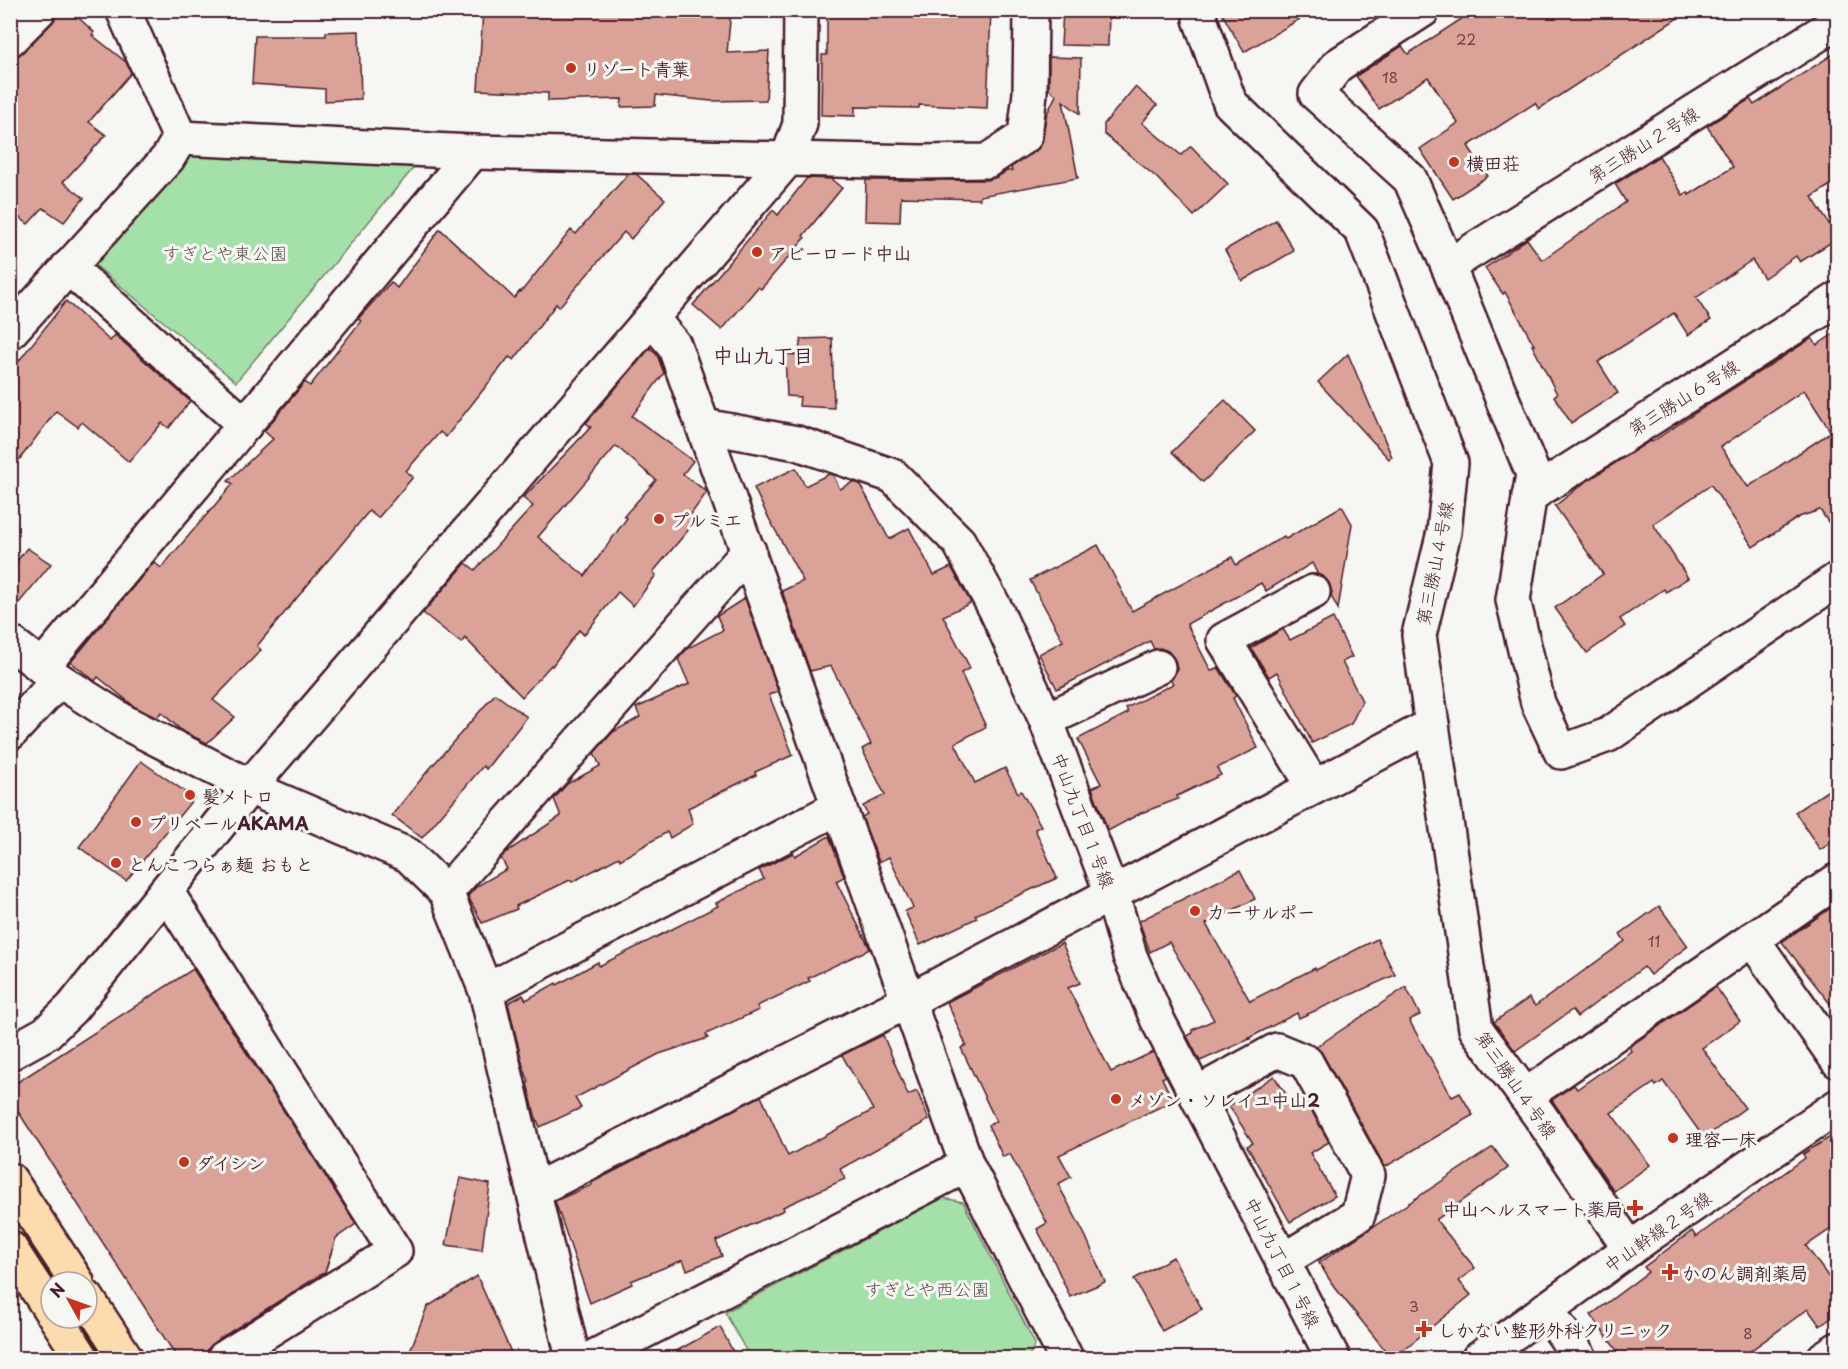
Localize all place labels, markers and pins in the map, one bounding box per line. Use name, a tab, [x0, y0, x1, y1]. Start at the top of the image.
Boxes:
place label: リゾート青葉	[583, 55, 690, 82]
marker: リゾート青葉	[564, 61, 578, 75]
place label: 横田荘	[1466, 149, 1520, 176]
marker: 横田荘	[1447, 155, 1461, 169]
place label: アビーロード中山	[769, 239, 912, 266]
marker: アビーロード中山	[750, 245, 764, 259]
place label: プルミエ	[671, 506, 742, 533]
marker: プルミエ	[652, 512, 666, 526]
place label: 髪メトロ	[202, 782, 274, 809]
marker: 髪メトロ	[183, 788, 197, 802]
place label: プリベールAKAMA	[148, 809, 309, 836]
marker: プリベールAKAMA	[129, 815, 143, 829]
place label: とんこつらぁ麺 おもと	[128, 850, 313, 877]
marker: とんこつらぁ麺 おもと	[109, 856, 123, 870]
place label: カーサルポー	[1207, 898, 1315, 925]
marker: カーサルポー	[1188, 904, 1202, 918]
place label: メゾン・ソレイユ中山2	[1128, 1086, 1320, 1113]
marker: メゾン・ソレイユ中山2	[1109, 1092, 1123, 1106]
place label: 理容一床	[1685, 1125, 1757, 1152]
marker: 理容一床	[1666, 1131, 1680, 1145]
place label: ダイシン	[196, 1149, 266, 1176]
marker: ダイシン	[177, 1155, 191, 1169]
place label: 中山ヘルスマート薬局	[1443, 1195, 1623, 1222]
marker: 中山ヘルスマート薬局	[1628, 1201, 1642, 1215]
place label: かのん調剤薬局	[1682, 1259, 1808, 1286]
marker: かのん調剤薬局	[1663, 1265, 1677, 1279]
place label: しかない整形外科クリニック	[1438, 1316, 1672, 1343]
marker: しかない整形外科クリニック	[1415, 1320, 1433, 1338]

